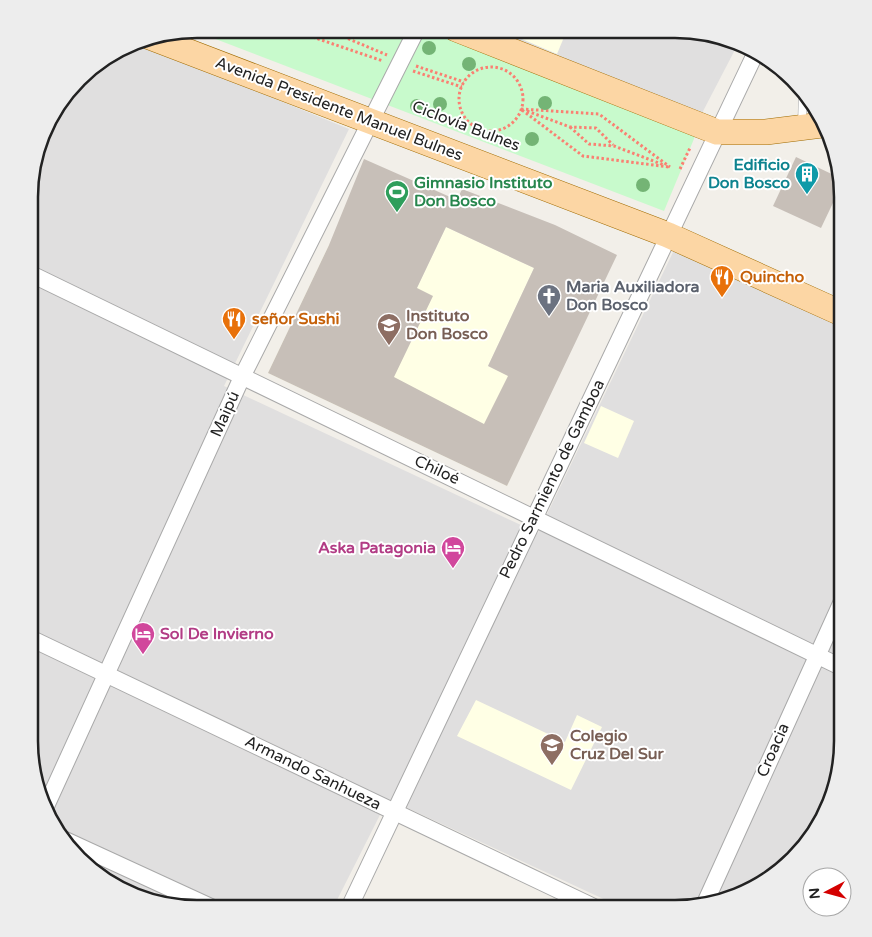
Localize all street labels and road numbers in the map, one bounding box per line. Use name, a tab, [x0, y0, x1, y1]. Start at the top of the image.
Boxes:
street label: Avenida Presidente Manuel Bulnes	[213, 53, 465, 165]
street label: Ciclovía Bulnes	[409, 96, 523, 156]
street label: Pedro Sarmiento de Gamboa	[495, 376, 609, 582]
street label: Maipú	[206, 388, 244, 440]
street label: Chiloé	[411, 451, 463, 489]
street label: Croacia	[752, 720, 794, 780]
street label: Armando Sanhueza	[241, 731, 385, 815]

